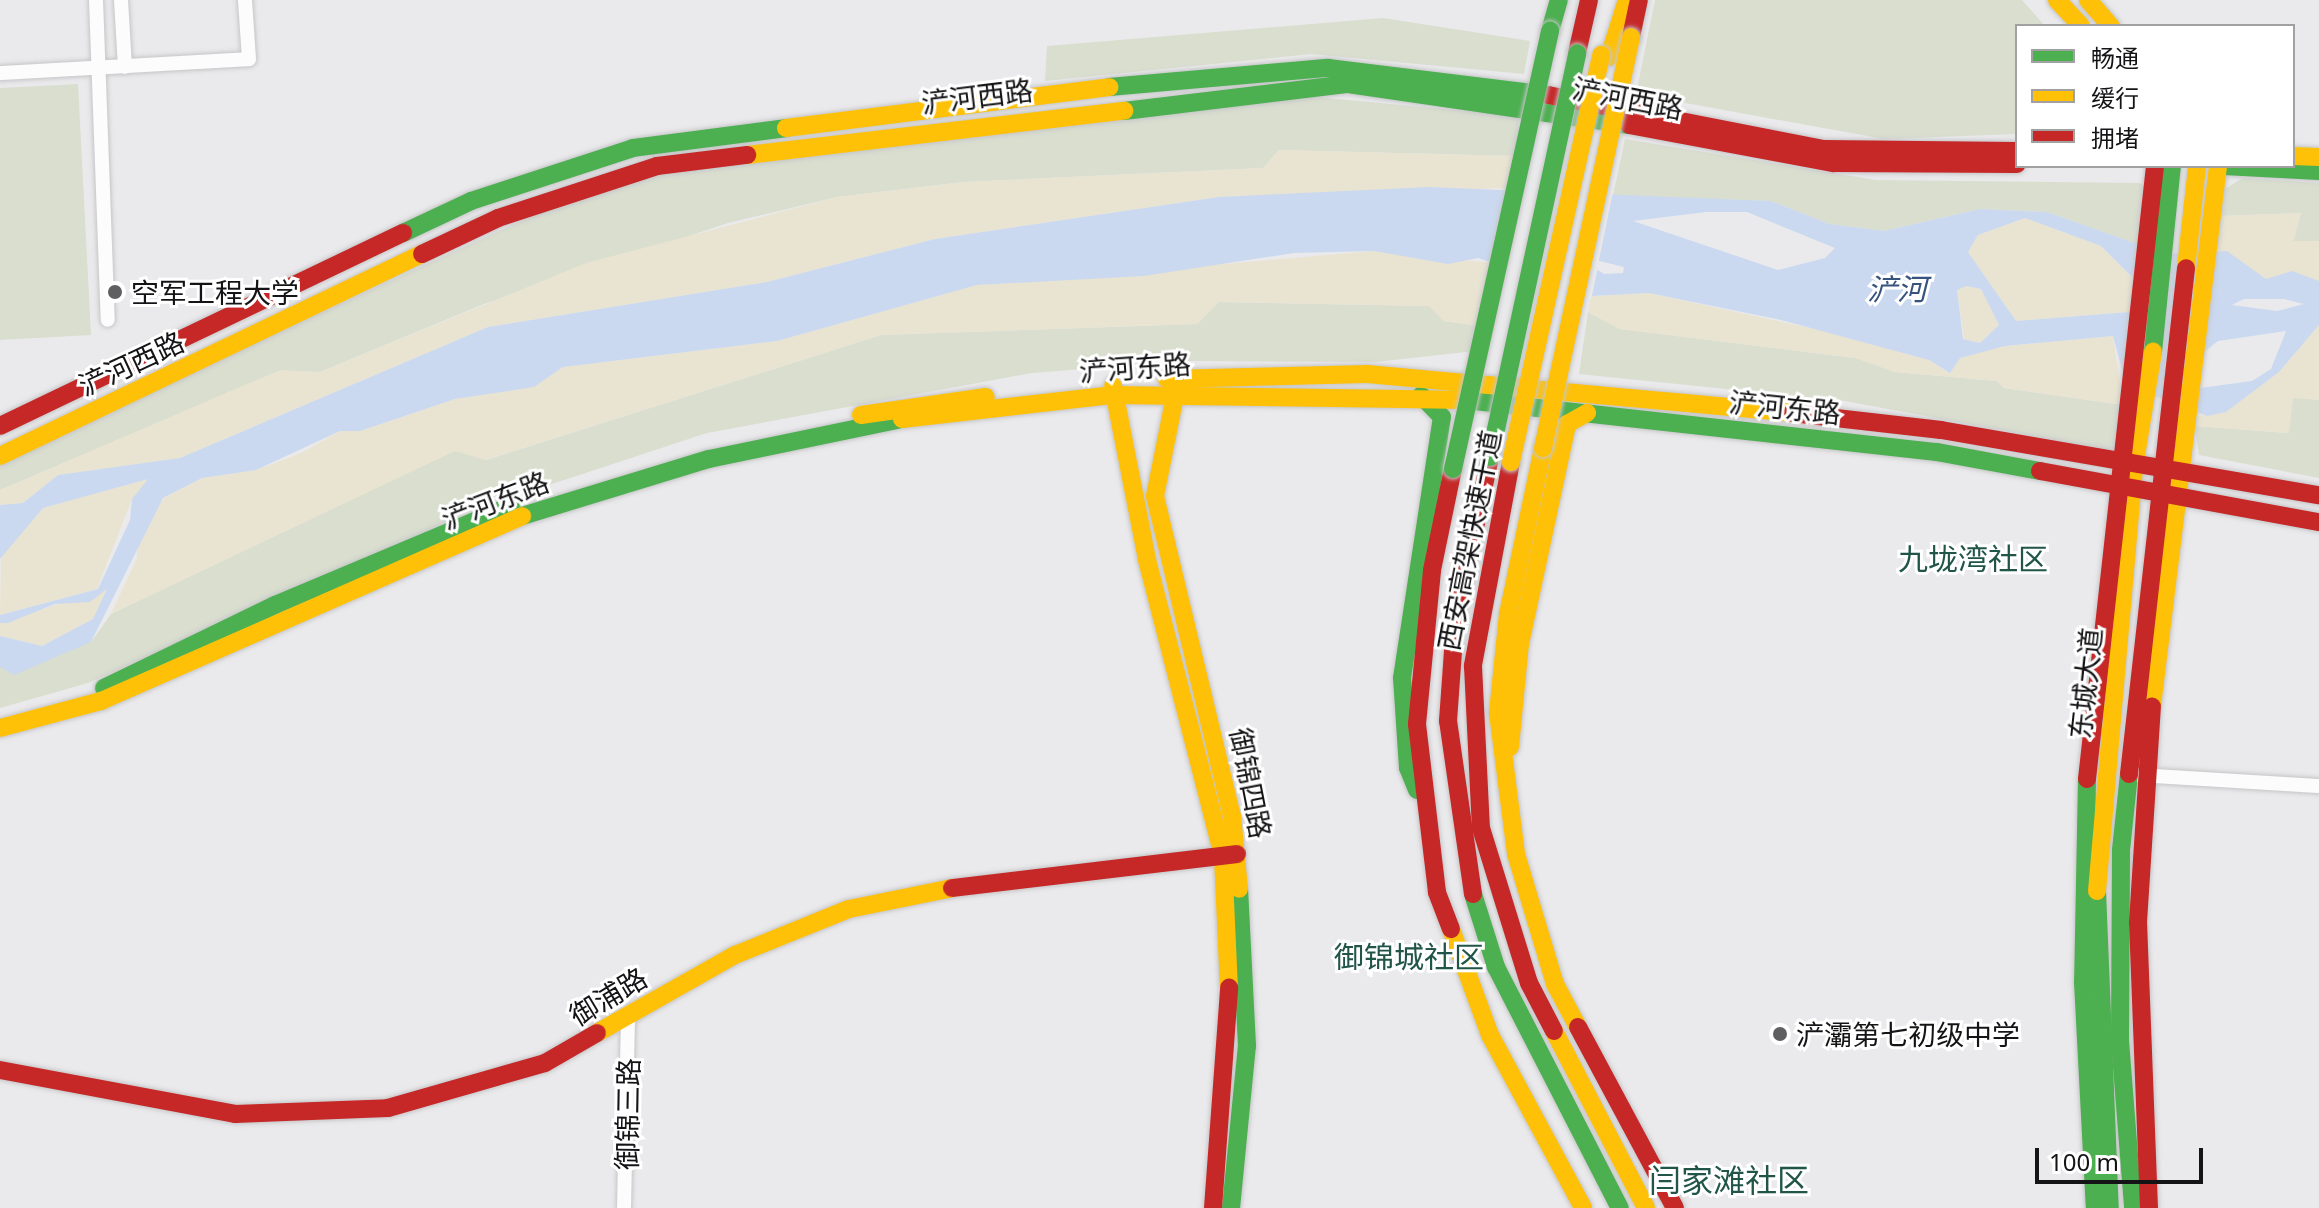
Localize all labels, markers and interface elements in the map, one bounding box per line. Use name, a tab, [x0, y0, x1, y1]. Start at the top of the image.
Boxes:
legend	[2015, 24, 2295, 168]
text: 畅通	[2091, 41, 2139, 74]
street label: 浐河西路	[1570, 71, 1686, 125]
street label: 浐河西路	[919, 73, 1035, 119]
text: 缓行	[2091, 81, 2139, 114]
text: 拥堵	[2091, 121, 2139, 154]
water label: 浐河	[1867, 271, 1927, 307]
place label: 空军工程大学	[131, 275, 299, 309]
marker: 空军工程大学	[106, 283, 124, 301]
street label: 浐河西路	[73, 324, 189, 402]
street label: 浐河东路	[1078, 346, 1192, 388]
street label: 浐河东路	[1728, 384, 1842, 430]
street label: 西安高架快速干道	[1431, 427, 1507, 653]
street label: 浐河东路	[437, 464, 553, 536]
district label: 九垅湾社区	[1898, 541, 2048, 577]
street label: 东城大道	[2062, 626, 2108, 740]
street label: 御锦四路	[1224, 725, 1278, 841]
district label: 御锦城社区	[1334, 939, 1484, 975]
street label: 御浦路	[563, 960, 653, 1032]
place label: 浐灞第七初级中学	[1796, 1017, 2020, 1051]
marker: 浐灞第七初级中学	[1771, 1025, 1789, 1043]
street label: 御锦三路	[609, 1058, 645, 1170]
scale bar	[2039, 1132, 2207, 1182]
text: 100 m	[2049, 1145, 2119, 1178]
district label: 闫家滩社区	[1649, 1161, 1809, 1199]

